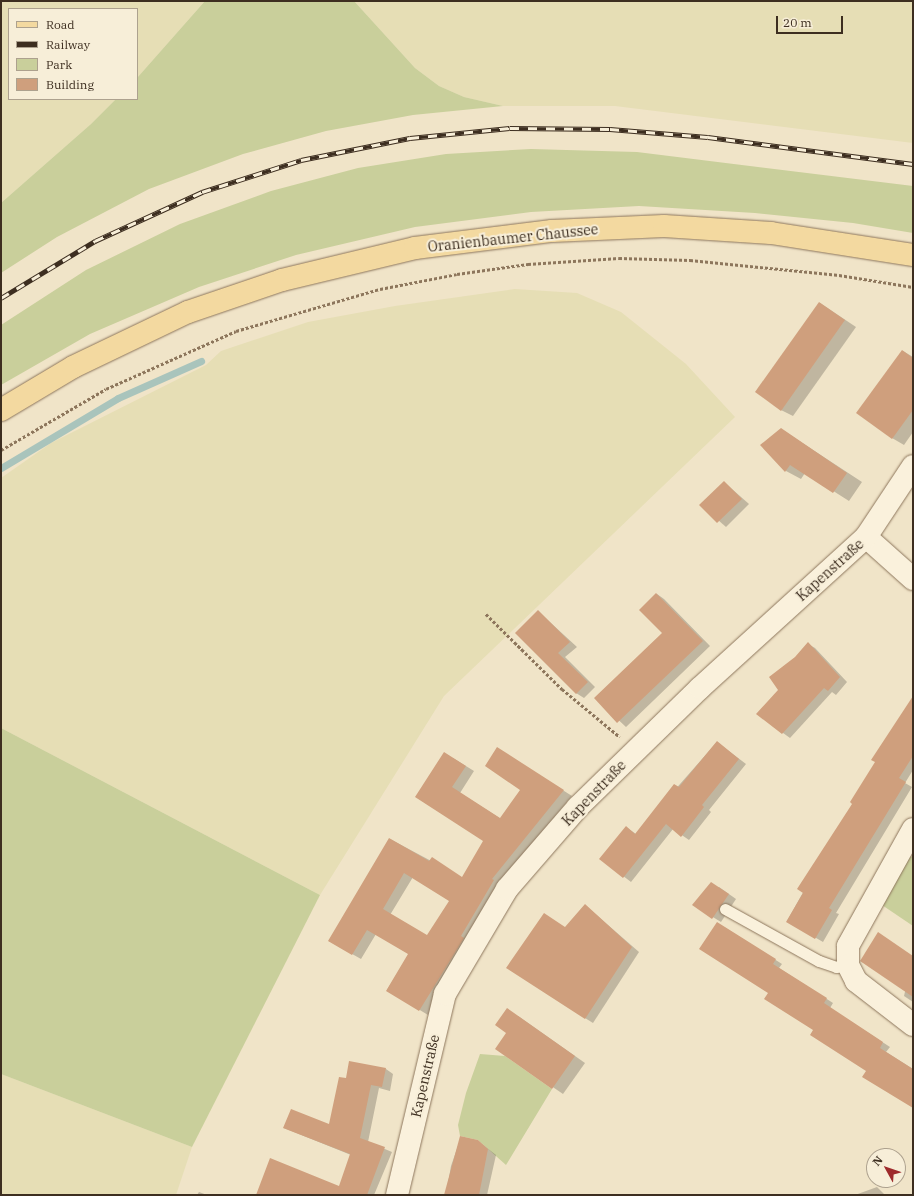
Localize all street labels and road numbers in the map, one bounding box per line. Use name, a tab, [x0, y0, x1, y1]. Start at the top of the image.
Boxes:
street label: Oranienbaumer Chaussee	[427, 221, 599, 255]
street label: Kapenstraße	[793, 535, 867, 605]
street label: Kapenstraße	[559, 757, 629, 829]
street label: Kapenstraße	[407, 1033, 443, 1119]

